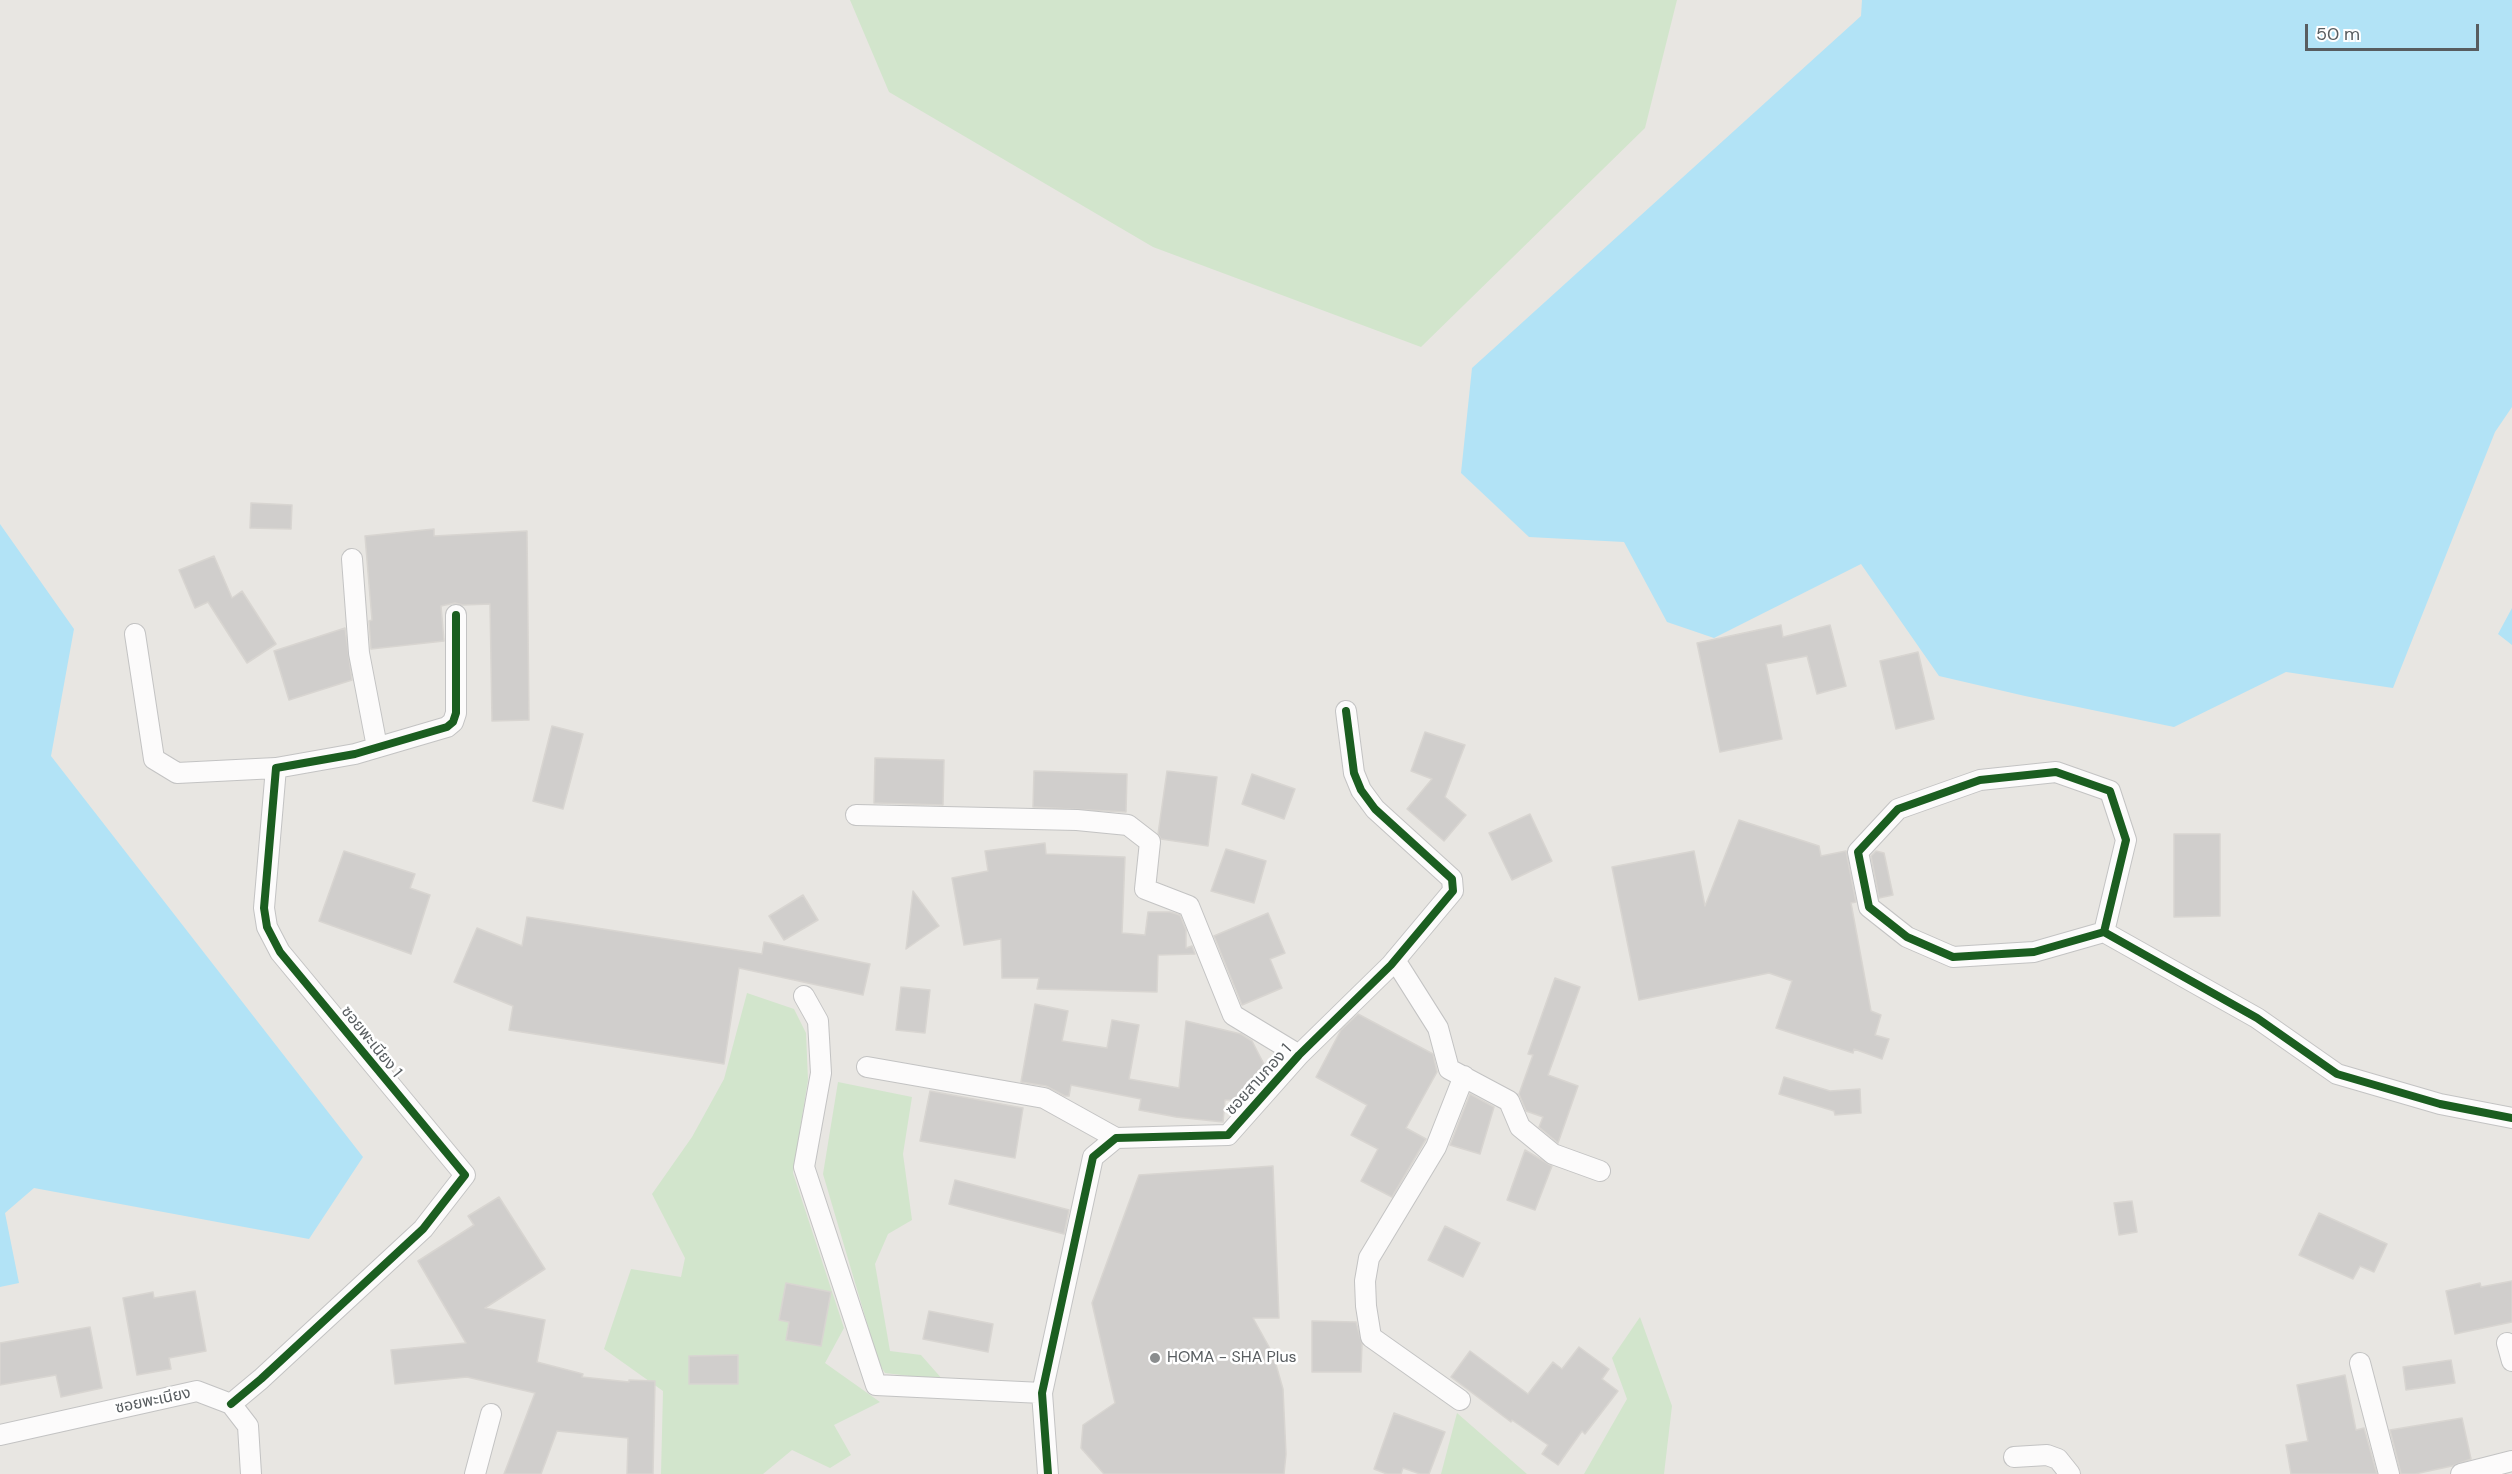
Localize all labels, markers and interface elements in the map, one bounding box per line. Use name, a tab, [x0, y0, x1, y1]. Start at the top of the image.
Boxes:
scale bar	[2308, 12, 2482, 50]
text: 50 m	[2316, 22, 2360, 46]
street label: ซอยพะเนียง 1	[337, 1003, 405, 1081]
street label: ซอยสามกอง 1	[1222, 1040, 1296, 1120]
place label: HOMA - SHA Plus	[1167, 1348, 1297, 1368]
marker: HOMA - SHA Plus	[1148, 1351, 1162, 1365]
street label: ซอยพะเนียง	[114, 1384, 192, 1418]

